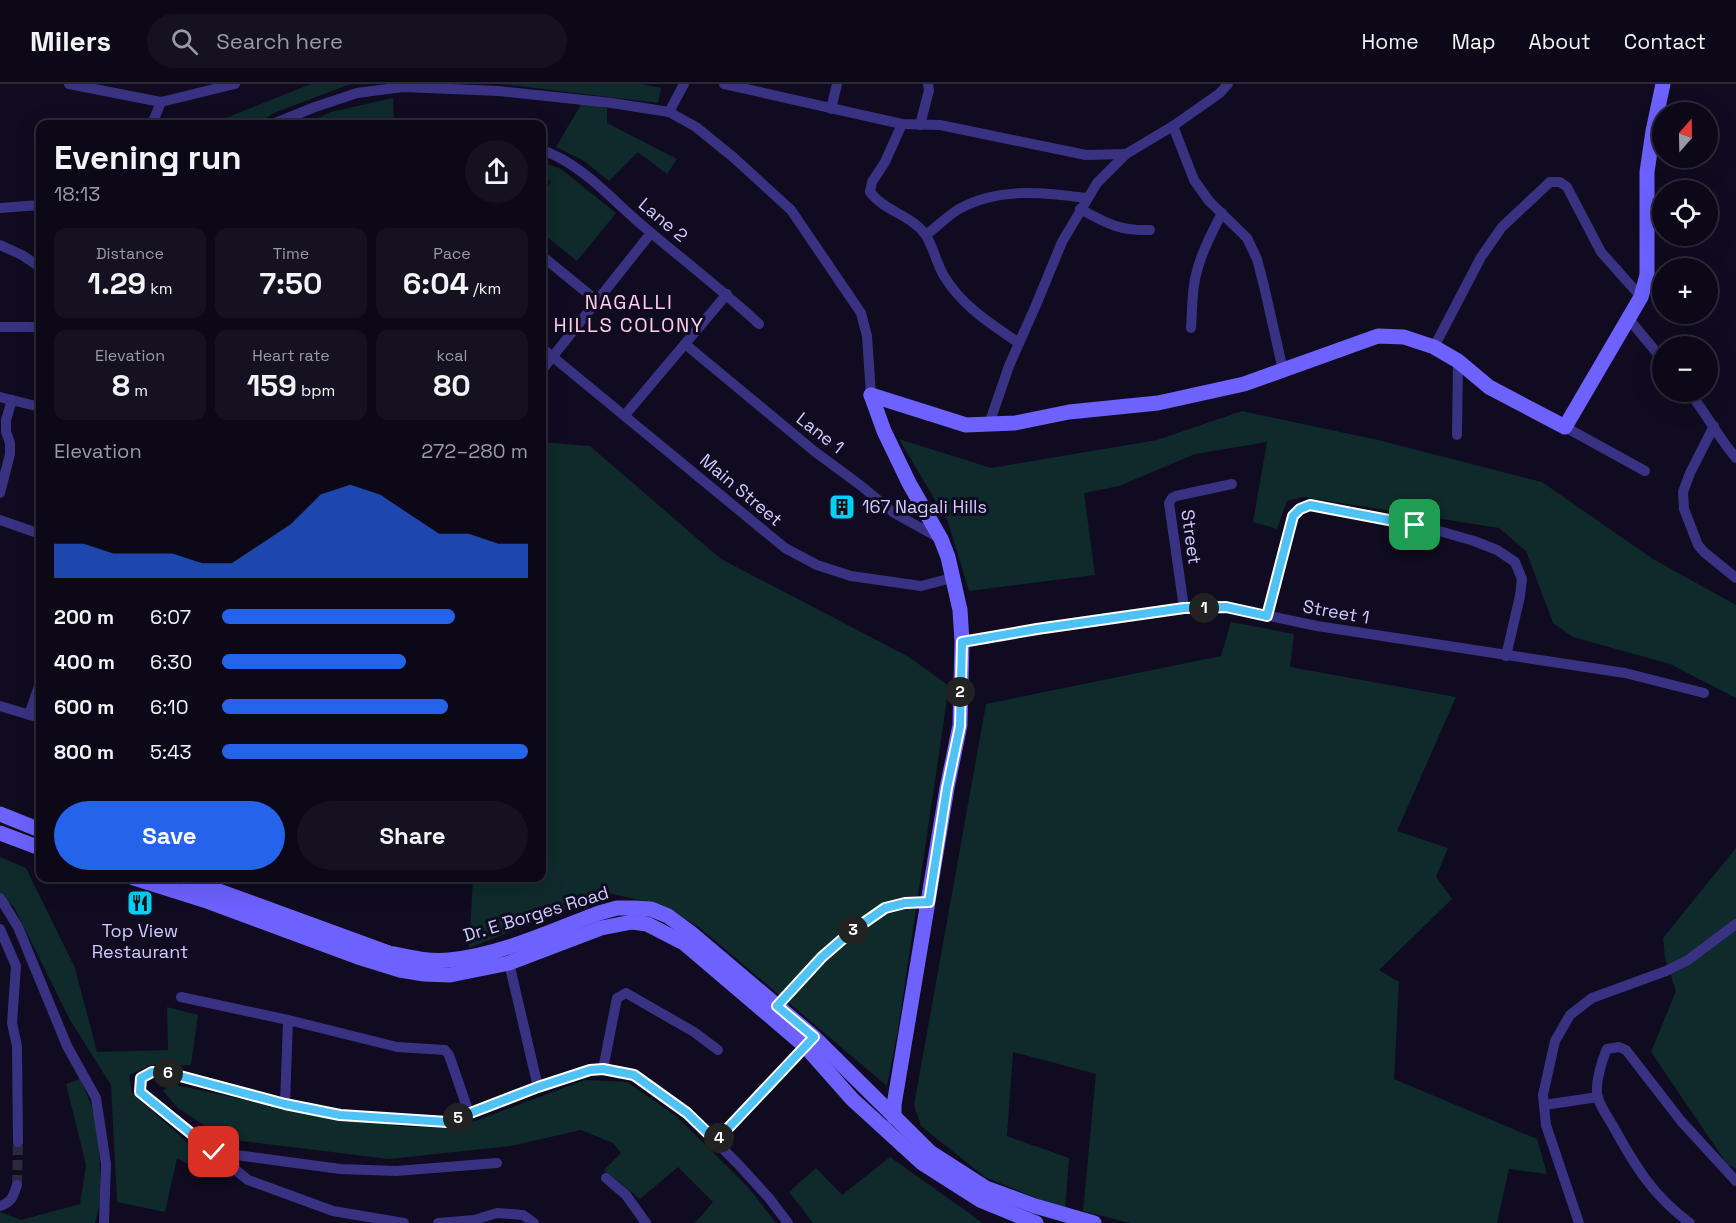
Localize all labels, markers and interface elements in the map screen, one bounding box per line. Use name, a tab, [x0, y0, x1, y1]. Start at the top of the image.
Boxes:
search box	[147, 14, 567, 68]
text: Milers	[30, 23, 111, 59]
icon: search	[168, 25, 201, 58]
text: Search here	[216, 27, 343, 55]
text: Home	[1361, 28, 1419, 55]
text: Map	[1452, 28, 1496, 55]
text: About	[1529, 28, 1591, 55]
text: Contact	[1624, 28, 1706, 55]
north arrow	[1652, 102, 1718, 168]
map controls	[1652, 102, 1718, 402]
text: Evening run	[54, 137, 242, 179]
button: share	[465, 140, 528, 203]
button: locate	[1652, 180, 1718, 246]
text: 18:13	[54, 181, 100, 207]
street label: Lane 2	[634, 192, 693, 247]
text: Distance	[96, 243, 164, 264]
text: Time	[273, 243, 309, 264]
text: Pace	[433, 243, 471, 264]
button: +	[1652, 258, 1718, 324]
text: 1.29	[87, 264, 146, 303]
text: 7:50	[260, 264, 323, 303]
text: 6:04	[403, 264, 469, 303]
text: km	[146, 278, 173, 299]
text: /km	[469, 278, 501, 299]
district label: NAGALLI HILLS COLONY	[554, 289, 704, 338]
button: −	[1652, 336, 1718, 402]
text: Elevation	[95, 345, 165, 366]
text: Heart rate	[252, 345, 330, 366]
text: kcal	[437, 345, 467, 366]
text: 8	[112, 366, 130, 405]
text: 159	[247, 366, 297, 405]
text: 80	[433, 366, 471, 405]
text: m	[130, 380, 148, 401]
text: bpm	[297, 380, 335, 401]
street label: Lane 1	[792, 407, 849, 458]
text: Elevation	[54, 438, 142, 464]
text: 272–280 m	[421, 438, 528, 464]
street label: Main Street	[695, 448, 787, 531]
building icon: 167 Nagali Hills	[827, 492, 857, 522]
place label: 167 Nagali Hills	[862, 495, 987, 518]
pin	[1389, 499, 1440, 550]
street label: Street	[1176, 508, 1207, 566]
icon: arrive	[1398, 508, 1431, 541]
pin: 1	[1189, 593, 1219, 623]
street label: Street 1	[1301, 594, 1371, 629]
text: 1	[1200, 597, 1208, 618]
text: 200 m	[54, 604, 114, 630]
text: 6:07	[150, 604, 191, 630]
text: 400 m	[54, 649, 115, 675]
text: 6:30	[150, 649, 192, 675]
pin: 2	[945, 677, 975, 707]
text: 2	[955, 681, 965, 702]
text: 600 m	[54, 694, 114, 720]
text: 6:10	[150, 694, 188, 720]
text: 800 m	[54, 739, 114, 765]
text: 5:43	[150, 739, 192, 765]
button: Save	[54, 801, 285, 870]
button: Share	[297, 801, 528, 870]
street label: Dr. E Borges Road	[460, 880, 611, 947]
restaurant icon: Top View Restaurant	[125, 888, 155, 918]
pin: 3	[838, 915, 868, 945]
place label: Top View Restaurant	[92, 919, 188, 963]
text: 3	[848, 919, 858, 940]
pin: 6	[153, 1058, 183, 1088]
text: 6	[163, 1062, 173, 1083]
pin: 5	[443, 1103, 473, 1133]
text: 5	[453, 1107, 463, 1128]
pin: 4	[704, 1123, 734, 1153]
pin	[188, 1126, 239, 1177]
text: 4	[714, 1127, 724, 1148]
icon: check	[197, 1135, 230, 1168]

